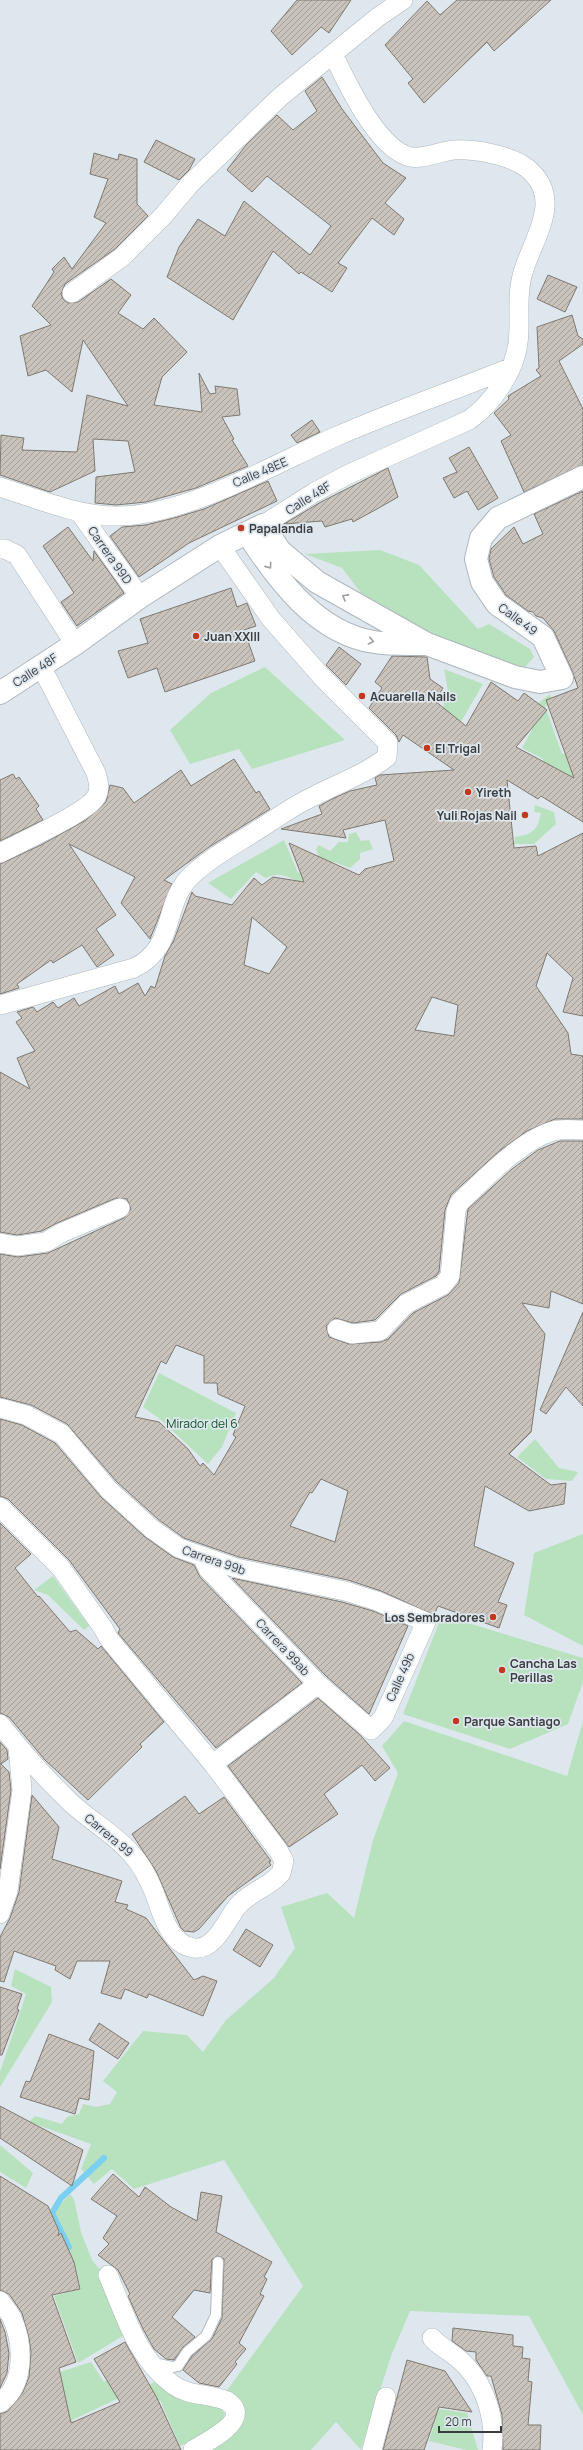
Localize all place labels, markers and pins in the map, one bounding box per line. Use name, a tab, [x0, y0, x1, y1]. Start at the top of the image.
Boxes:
place label: Papalandia	[249, 520, 313, 537]
marker: Papalandia	[236, 523, 246, 533]
place label: Juan XXIII	[204, 628, 260, 645]
marker: Juan XXIII	[191, 631, 201, 641]
place label: Acuarella Nails	[370, 688, 457, 705]
marker: Acuarella Nails	[357, 691, 367, 701]
place label: El Trigal	[435, 740, 480, 757]
marker: El Trigal	[422, 743, 432, 753]
place label: Yireth	[476, 784, 511, 801]
marker: Yireth	[463, 787, 473, 797]
place label: Yuli Rojas Nail	[437, 807, 517, 824]
marker: Yuli Rojas Nail	[520, 810, 530, 820]
place label: Los Sembradores	[385, 1609, 485, 1626]
marker: Los Sembradores	[488, 1612, 498, 1622]
place label: Cancha Las Perillas	[510, 1655, 577, 1686]
marker: Cancha Las Perillas	[497, 1665, 507, 1675]
place label: Parque Santiago	[464, 1713, 560, 1730]
marker: Parque Santiago	[451, 1716, 461, 1726]

